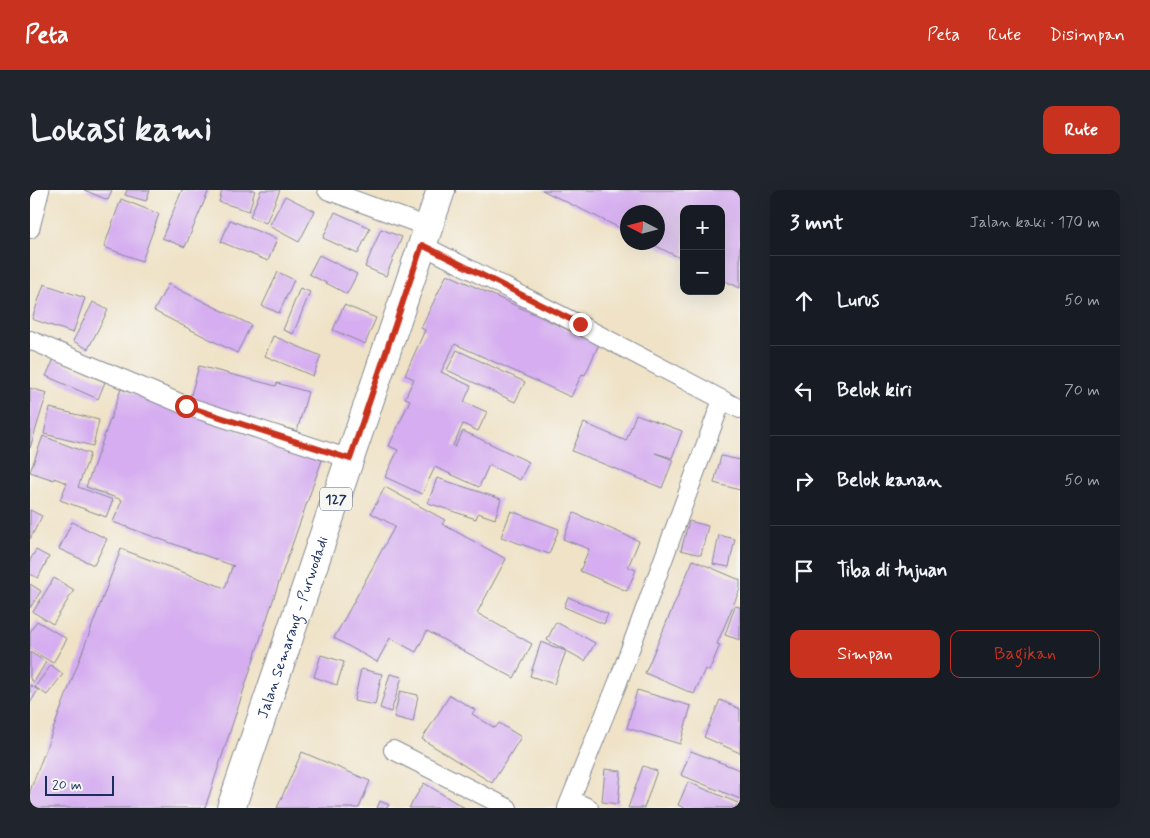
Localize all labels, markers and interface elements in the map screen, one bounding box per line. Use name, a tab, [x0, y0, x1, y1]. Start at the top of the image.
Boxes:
text: Peta	[25, 20, 69, 51]
text: Peta	[927, 23, 960, 47]
text: Rute	[988, 23, 1021, 47]
text: Disimpan	[1049, 23, 1125, 47]
button: Rute	[1043, 106, 1120, 154]
text: Lokasi kami	[30, 107, 212, 153]
north arrow	[620, 205, 665, 250]
map controls	[680, 205, 725, 295]
button: +	[680, 205, 725, 250]
text: 3 mnt	[790, 209, 843, 237]
text: Jalan kaki · 170 m	[969, 212, 1100, 233]
button: −	[680, 250, 725, 295]
icon: ahead	[790, 287, 818, 315]
text: Lurus	[837, 288, 879, 313]
text: 50 m	[1064, 290, 1100, 311]
route end	[569, 313, 592, 336]
icon: left	[790, 377, 818, 405]
text: Belok kiri	[837, 378, 912, 403]
text: 70 m	[1064, 380, 1100, 401]
route start	[175, 395, 198, 418]
icon: right	[790, 467, 818, 495]
text: Belok kanan	[837, 468, 942, 493]
text: 50 m	[1064, 470, 1100, 491]
road number: 127	[320, 488, 352, 510]
street label: Jalan Semarang - Purwodadi	[253, 534, 334, 721]
icon: arrive	[790, 557, 818, 585]
text: Tiba di tujuan	[837, 558, 948, 583]
button: Simpan	[790, 630, 940, 678]
button: Bagikan	[950, 630, 1100, 678]
scale bar	[45, 773, 114, 796]
text: 20 m	[52, 776, 82, 794]

